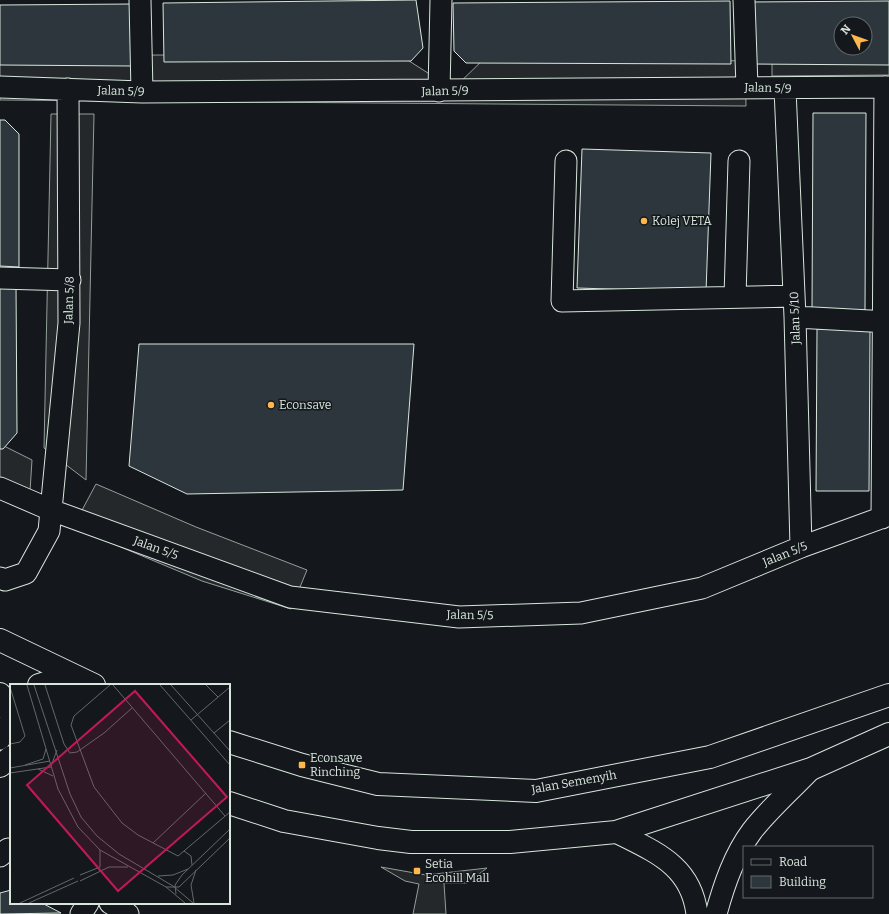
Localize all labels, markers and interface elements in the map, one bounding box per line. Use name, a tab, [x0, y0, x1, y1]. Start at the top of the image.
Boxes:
north arrow	[833, 16, 873, 56]
text: N	[838, 22, 854, 37]
street label: Jalan 5/9	[743, 80, 792, 96]
street label: Jalan 5/9	[96, 83, 145, 99]
street label: Jalan 5/9	[420, 84, 469, 98]
place label: Kolej VETA	[652, 214, 712, 228]
marker: Kolej VETA	[639, 216, 649, 226]
street label: Jalan 5/8	[61, 276, 77, 325]
street label: Jalan 5/10	[787, 291, 803, 346]
place label: Econsave	[279, 398, 331, 412]
marker: Econsave	[266, 400, 276, 410]
street label: Jalan 5/5	[131, 533, 180, 563]
street label: Jalan 5/5	[760, 539, 809, 570]
street label: Jalan 5/5	[446, 608, 493, 622]
inset map	[10, 684, 230, 904]
place label: Econsave Rinching	[310, 751, 362, 779]
marker: Econsave Rinching	[297, 760, 307, 770]
street label: Jalan Semenyih	[529, 768, 618, 797]
legend	[743, 846, 873, 898]
text: Road	[779, 855, 807, 869]
place label: Setia Ecohill Mall	[425, 857, 490, 885]
marker: Setia Ecohill Mall	[412, 866, 422, 876]
text: Building	[779, 875, 826, 889]

